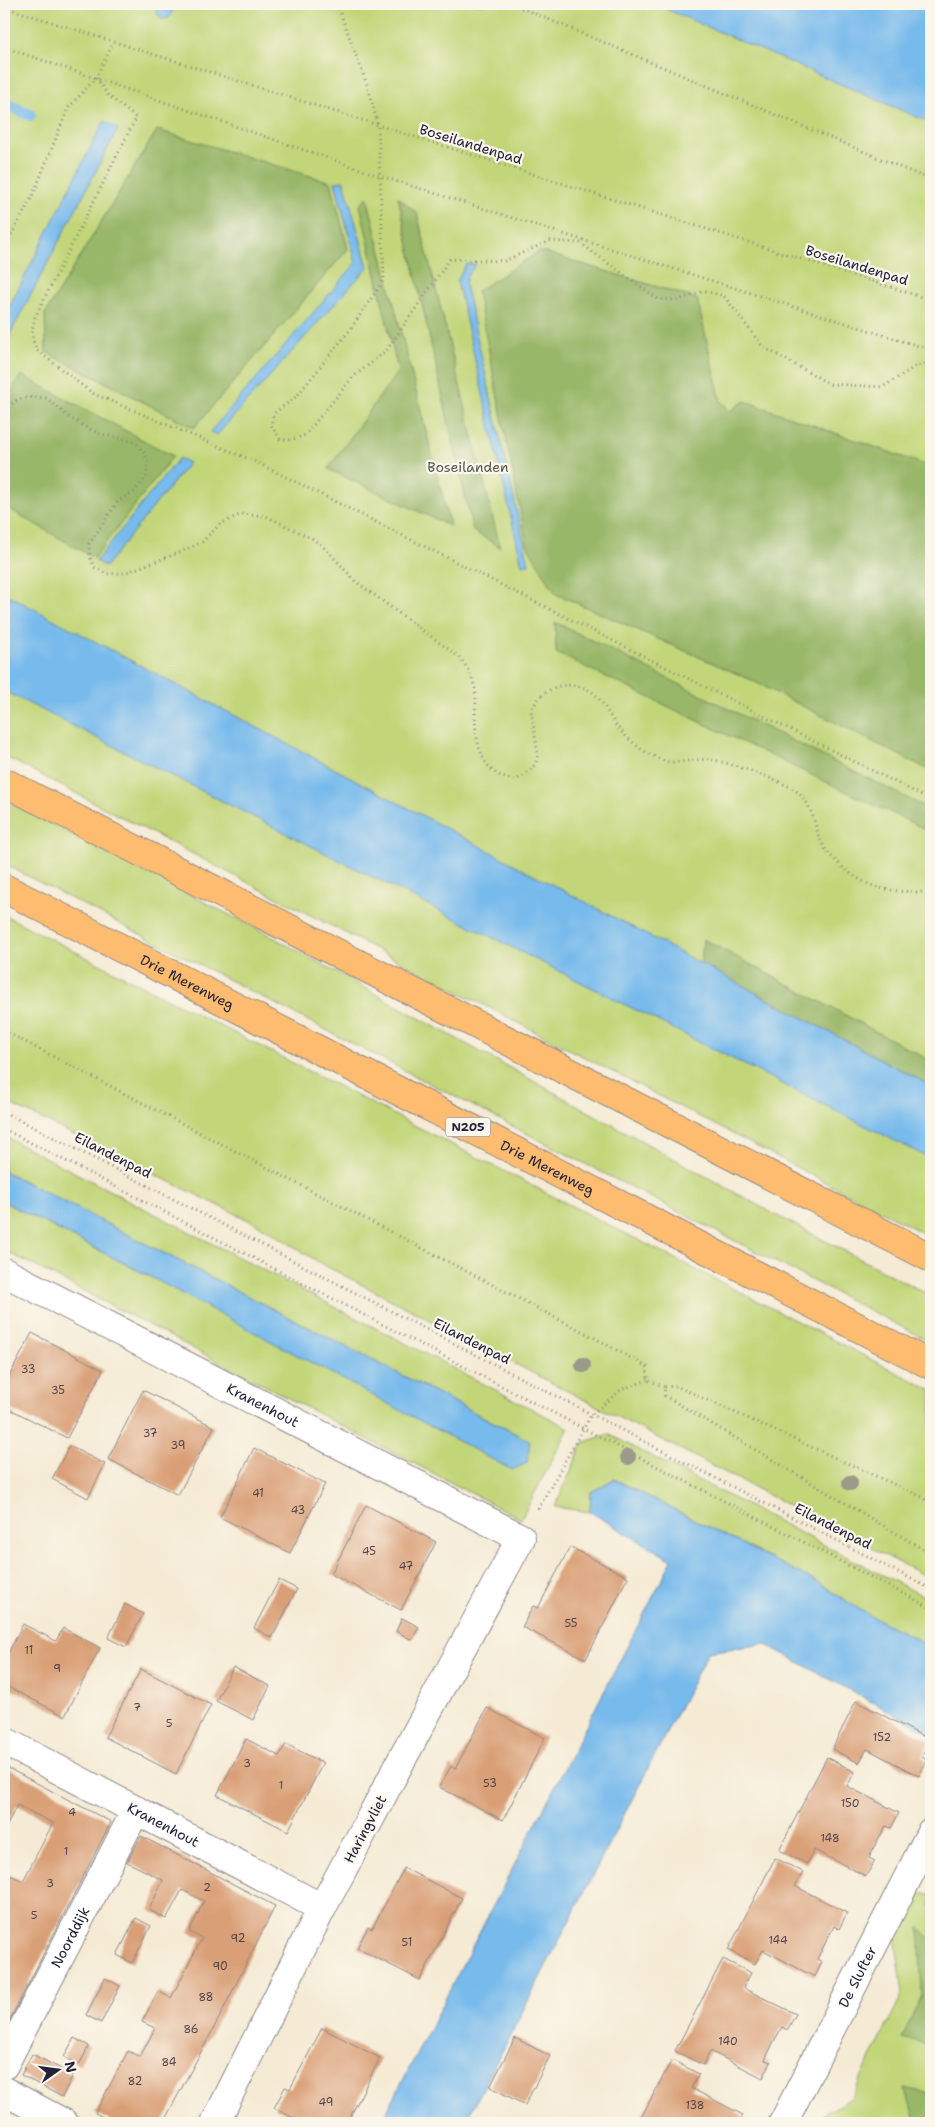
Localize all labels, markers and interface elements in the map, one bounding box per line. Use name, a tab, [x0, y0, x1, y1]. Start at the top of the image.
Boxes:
street label: Boseilandenpad	[417, 120, 525, 168]
street label: Boseilandenpad	[803, 241, 911, 289]
park label: Boseilanden	[427, 458, 509, 476]
street label: Drie Merenweg	[137, 951, 237, 1014]
road number: N205	[446, 1118, 490, 1136]
street label: Eilandenpad	[71, 1128, 155, 1182]
street label: Drie Merenweg	[497, 1136, 597, 1199]
street label: Eilandenpad	[430, 1314, 514, 1368]
house number: 33	[21, 1362, 35, 1377]
street label: Kranenhout	[224, 1379, 302, 1431]
house number: 35	[51, 1383, 65, 1398]
house number: 37	[143, 1426, 158, 1441]
house number: 39	[171, 1438, 185, 1453]
house number: 41	[252, 1486, 264, 1501]
street label: Eilandenpad	[791, 1499, 875, 1553]
house number: 43	[291, 1503, 305, 1518]
house number: 45	[362, 1544, 376, 1559]
house number: 47	[399, 1559, 414, 1574]
house number: 55	[564, 1616, 578, 1631]
house number: 11	[25, 1643, 33, 1658]
house number: 9	[53, 1661, 61, 1676]
house number: 7	[133, 1700, 141, 1715]
house number: 5	[166, 1716, 173, 1731]
house number: 152	[873, 1730, 891, 1745]
house number: 3	[243, 1756, 251, 1771]
house number: 53	[483, 1776, 497, 1791]
house number: 1	[279, 1778, 283, 1793]
street label: Haringvliet	[340, 1792, 390, 1866]
house number: 150	[841, 1796, 859, 1811]
street label: Kranenhout	[124, 1798, 203, 1851]
house number: 4	[68, 1805, 76, 1820]
house number: 148	[820, 1831, 840, 1846]
house number: 1	[64, 1844, 68, 1859]
house number: 3	[46, 1876, 54, 1891]
house number: 2	[203, 1880, 211, 1895]
street label: Noorddijk	[47, 1903, 94, 1971]
house number: 5	[31, 1908, 38, 1923]
house number: 92	[231, 1931, 245, 1946]
house number: 144	[768, 1933, 788, 1948]
house number: 51	[402, 1935, 412, 1950]
street label: De Slufter	[834, 1943, 881, 2011]
house number: 90	[212, 1959, 228, 1974]
house number: 88	[198, 1990, 214, 2005]
house number: 86	[183, 2022, 199, 2037]
house number: 140	[718, 2034, 738, 2049]
north arrow	[32, 2044, 82, 2094]
house number: 84	[162, 2055, 177, 2070]
text: N	[61, 2059, 81, 2074]
house number: 82	[128, 2074, 142, 2089]
house number: 49	[319, 2095, 333, 2110]
house number: 138	[685, 2098, 705, 2113]

